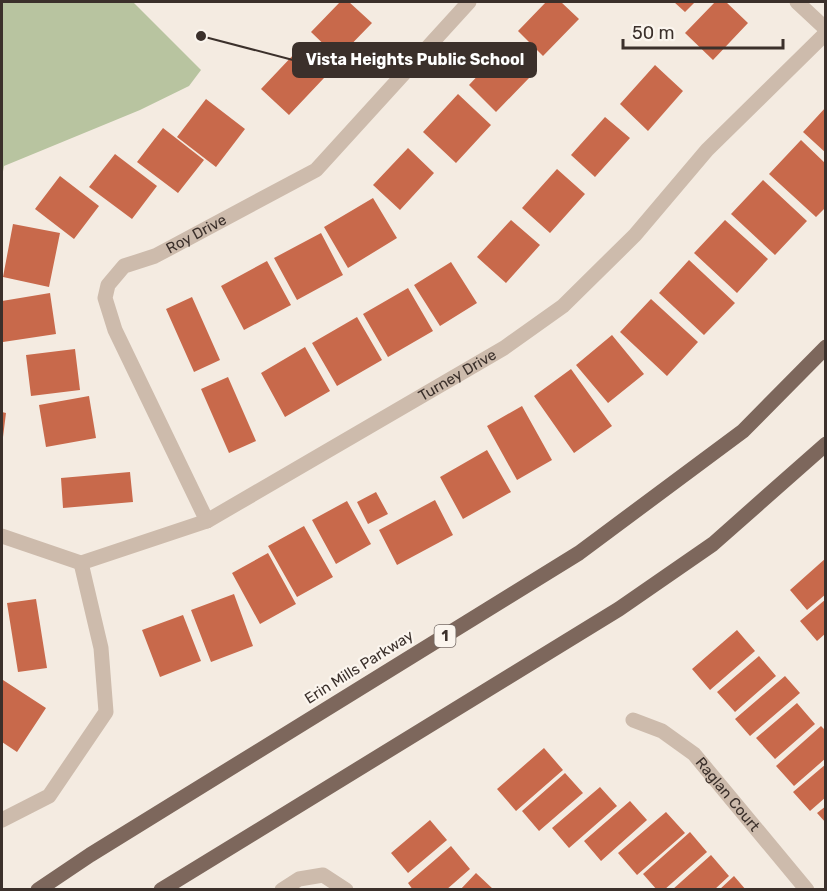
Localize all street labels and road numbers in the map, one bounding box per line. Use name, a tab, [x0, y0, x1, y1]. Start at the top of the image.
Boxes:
street label: Roy Drive	[163, 211, 229, 257]
street label: Turney Drive	[415, 345, 500, 405]
road number: 1	[434, 625, 456, 647]
street label: Erin Mills Parkway	[301, 626, 417, 708]
street label: Raglan Court	[692, 754, 764, 835]

